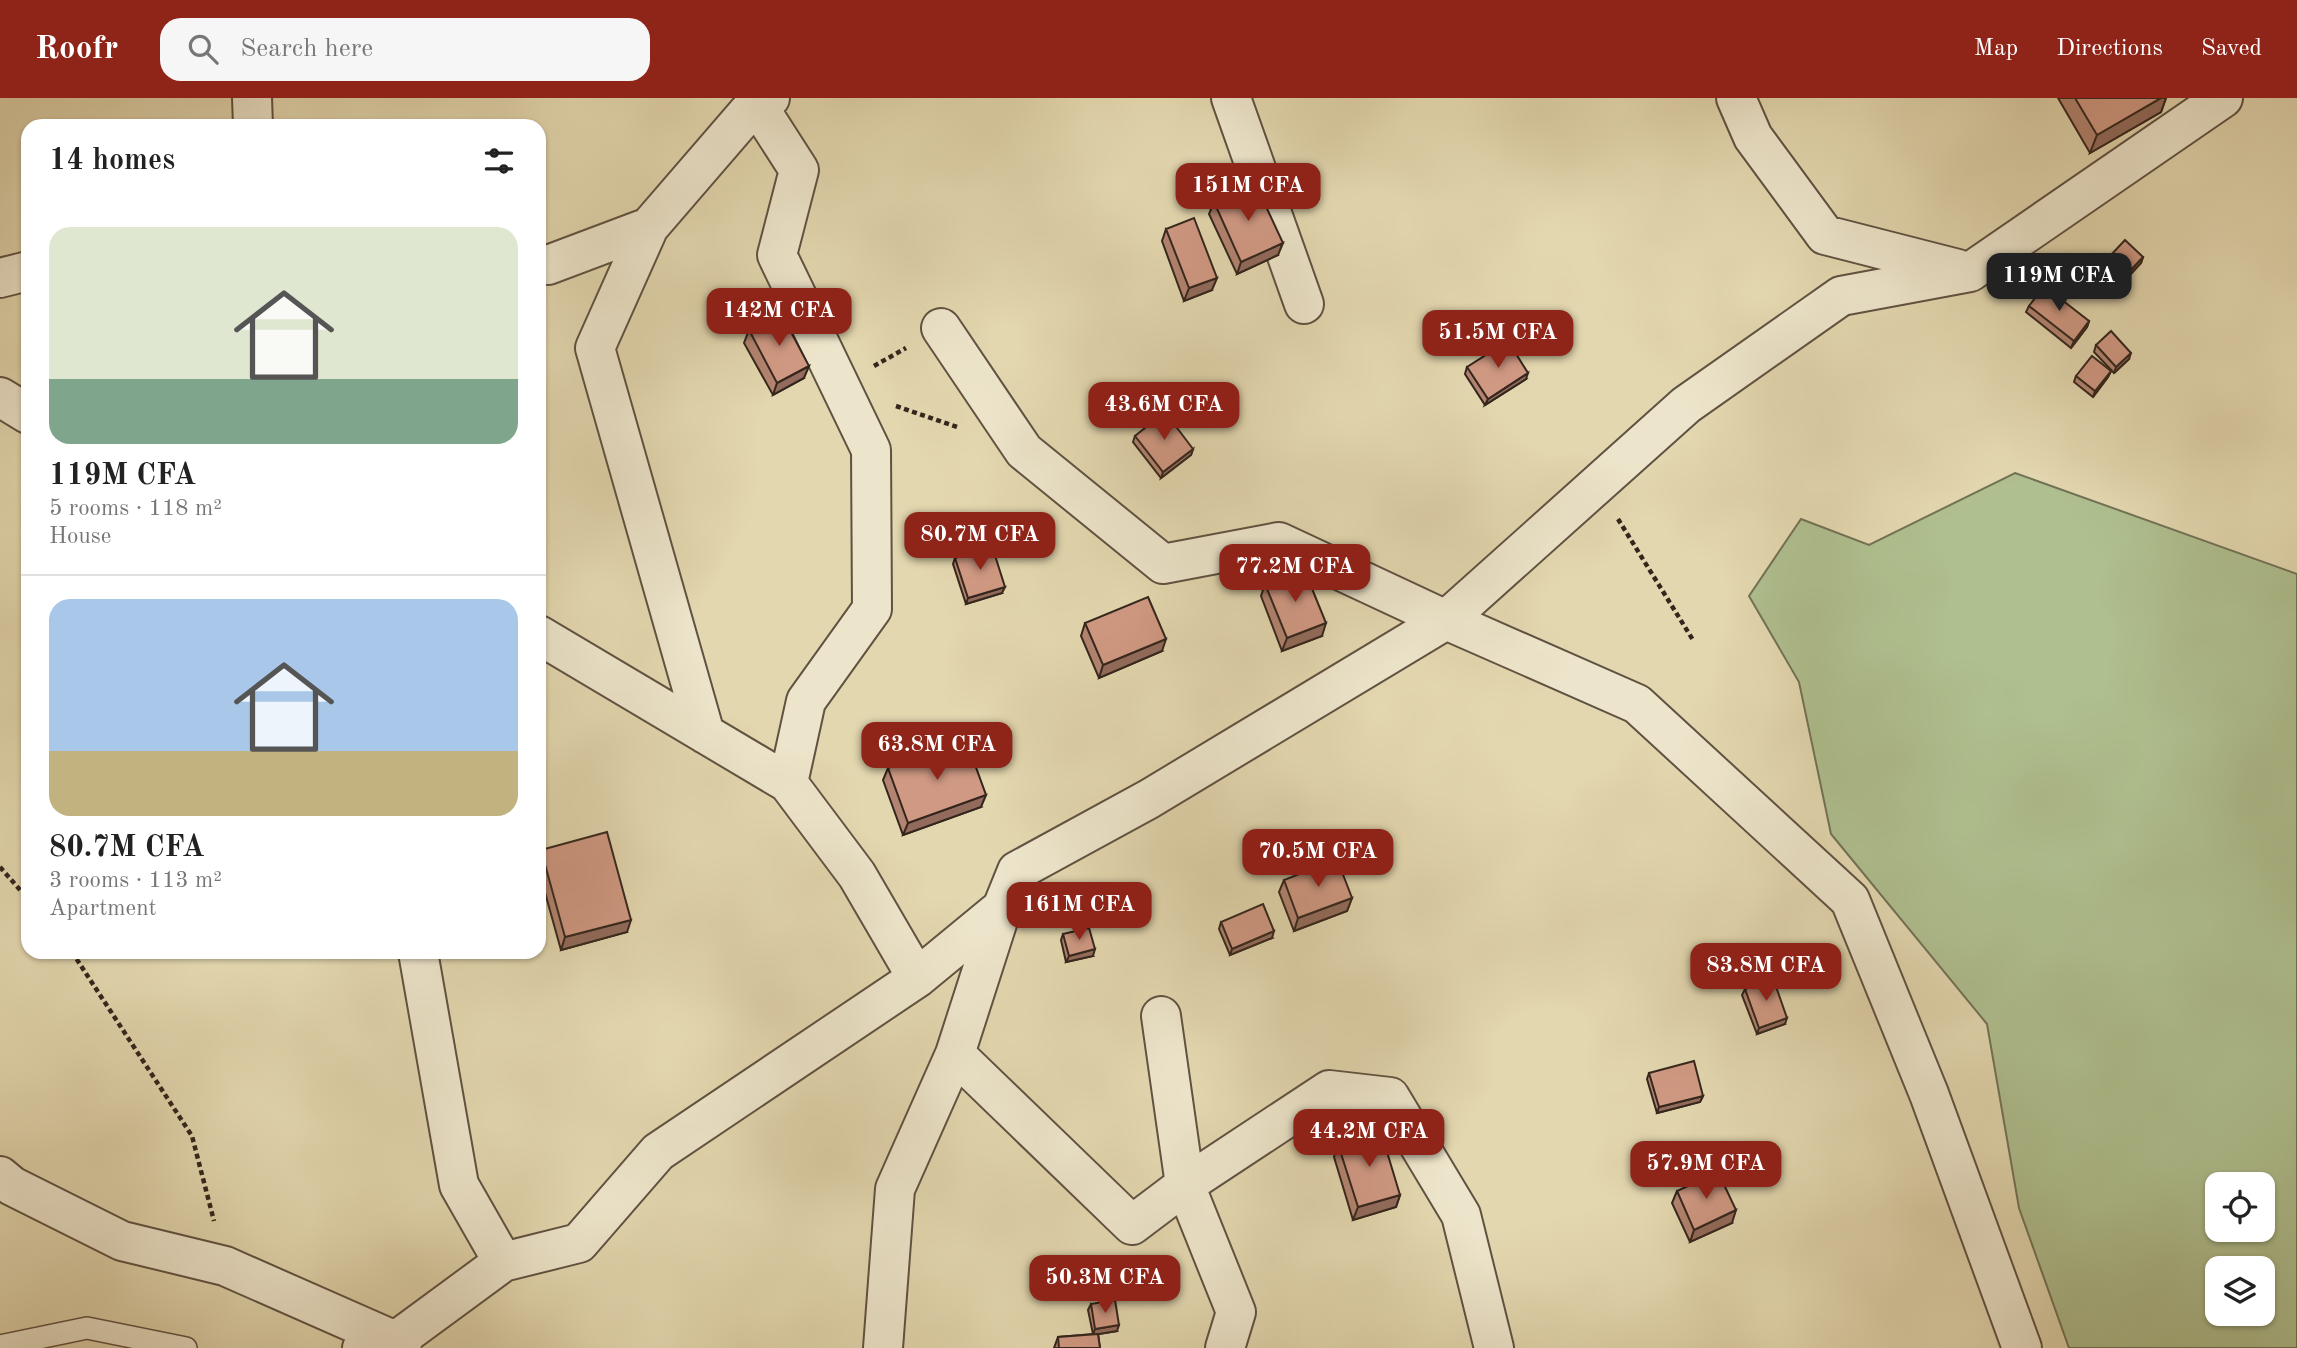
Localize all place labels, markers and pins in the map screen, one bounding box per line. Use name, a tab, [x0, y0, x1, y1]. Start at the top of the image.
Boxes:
pin: 151M CFA	[1176, 164, 1320, 223]
pin: 119M CFA	[1987, 254, 2131, 313]
pin: 142M CFA	[707, 288, 851, 348]
pin: 51.5M CFA	[1418, 310, 1578, 370]
pin: 43.6M CFA	[1084, 382, 1244, 442]
pin: 80.7M CFA	[900, 512, 1060, 572]
pin: 77.2M CFA	[1215, 545, 1375, 604]
pin: 63.8M CFA	[857, 722, 1017, 782]
pin: 70.5M CFA	[1238, 830, 1398, 889]
pin: 161M CFA	[1007, 882, 1151, 942]
pin: 83.8M CFA	[1686, 944, 1846, 1003]
pin: 44.2M CFA	[1289, 1110, 1449, 1169]
pin: 57.9M CFA	[1626, 1142, 1786, 1201]
pin: 50.3M CFA	[1025, 1256, 1185, 1315]

